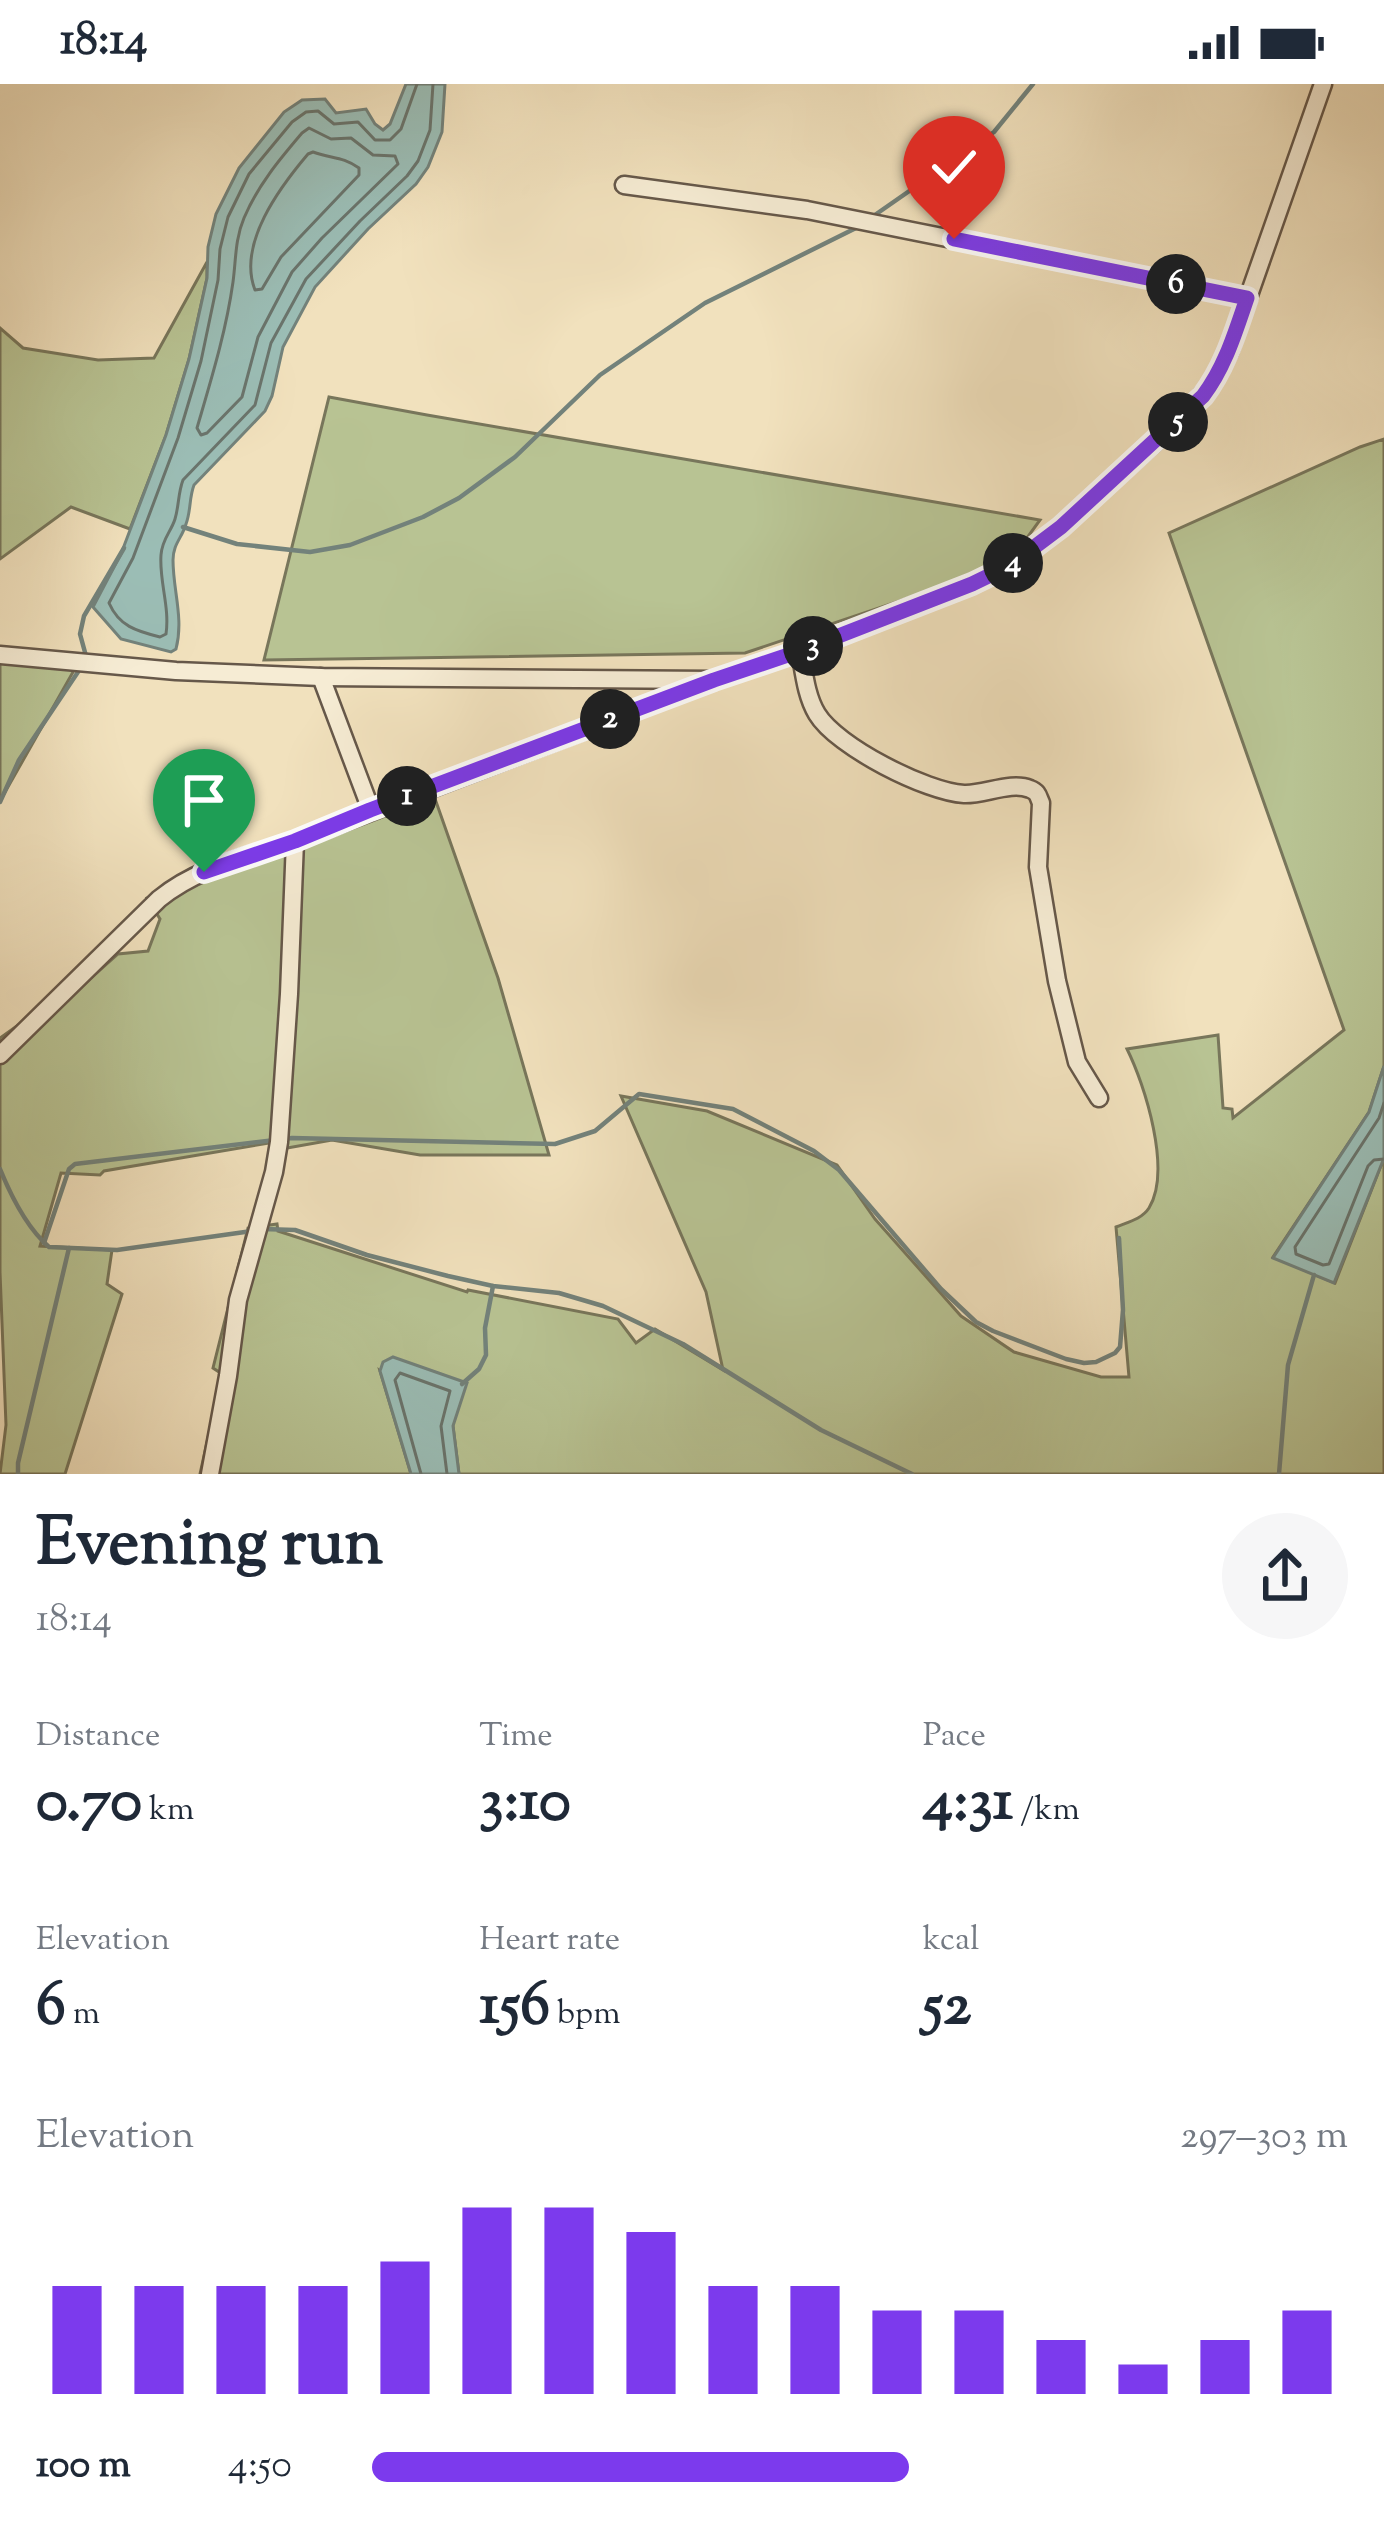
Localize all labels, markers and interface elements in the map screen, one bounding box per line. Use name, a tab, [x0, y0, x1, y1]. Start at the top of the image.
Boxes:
text: 18:14	[60, 10, 147, 75]
pin	[903, 116, 1005, 239]
icon: check	[921, 134, 987, 200]
pin: 6	[1146, 254, 1206, 314]
text: 6	[1168, 260, 1184, 308]
pin: 5	[1148, 392, 1208, 452]
text: 5	[1172, 398, 1184, 446]
pin: 4	[983, 533, 1043, 593]
text: 4	[1005, 539, 1021, 587]
pin: 3	[783, 616, 843, 676]
text: 3	[806, 622, 820, 670]
pin: 2	[580, 689, 640, 749]
text: 2	[602, 695, 618, 743]
pin	[153, 749, 255, 872]
pin: 1	[377, 766, 437, 826]
icon: arrive	[171, 767, 237, 833]
text: 1	[401, 772, 413, 820]
text: Evening run	[36, 1500, 383, 1595]
button: share	[1222, 1513, 1348, 1639]
text: 18:14	[36, 1593, 112, 1649]
text: Distance	[36, 1713, 160, 1761]
text: Time	[479, 1713, 553, 1761]
text: Pace	[923, 1713, 986, 1761]
text: 0.70	[36, 1761, 142, 1848]
text: 3:10	[479, 1761, 571, 1848]
text: 4:31	[923, 1761, 1013, 1848]
text: km	[142, 1787, 194, 1835]
text: /km	[1013, 1787, 1080, 1835]
text: Elevation	[36, 1917, 170, 1965]
text: Heart rate	[479, 1917, 620, 1965]
text: kcal	[923, 1917, 979, 1965]
text: 6	[36, 1965, 66, 2052]
text: 156	[479, 1965, 550, 2052]
text: 52	[923, 1965, 971, 2052]
text: m	[66, 1991, 100, 2039]
text: bpm	[550, 1991, 620, 2039]
text: Elevation	[36, 2110, 194, 2166]
text: 297–303 m	[1180, 2110, 1348, 2166]
text: 100 m	[36, 2439, 131, 2495]
text: 4:50	[228, 2439, 292, 2495]

